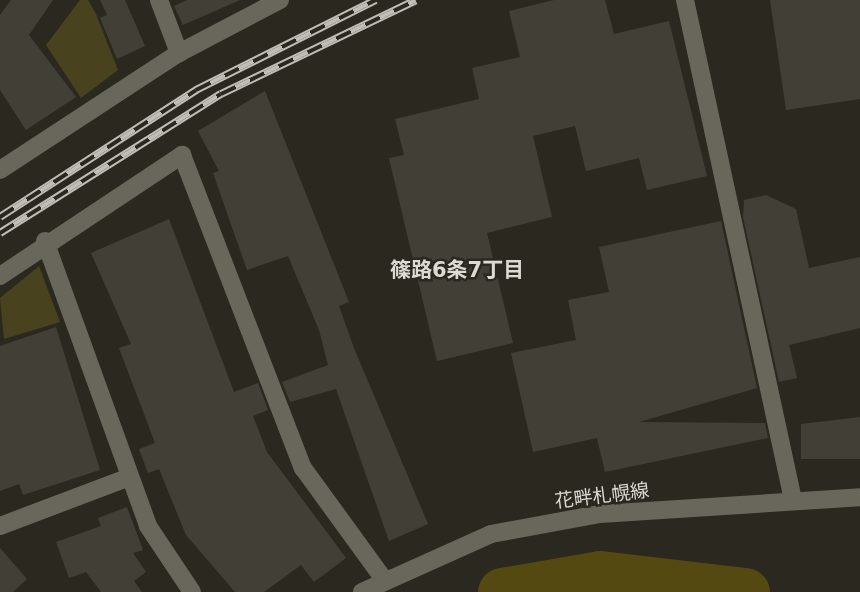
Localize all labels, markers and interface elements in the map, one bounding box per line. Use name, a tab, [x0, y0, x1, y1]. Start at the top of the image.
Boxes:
district label: 篠路6条7丁目	[390, 257, 524, 283]
street label: 花畔札幌線	[553, 479, 651, 513]

